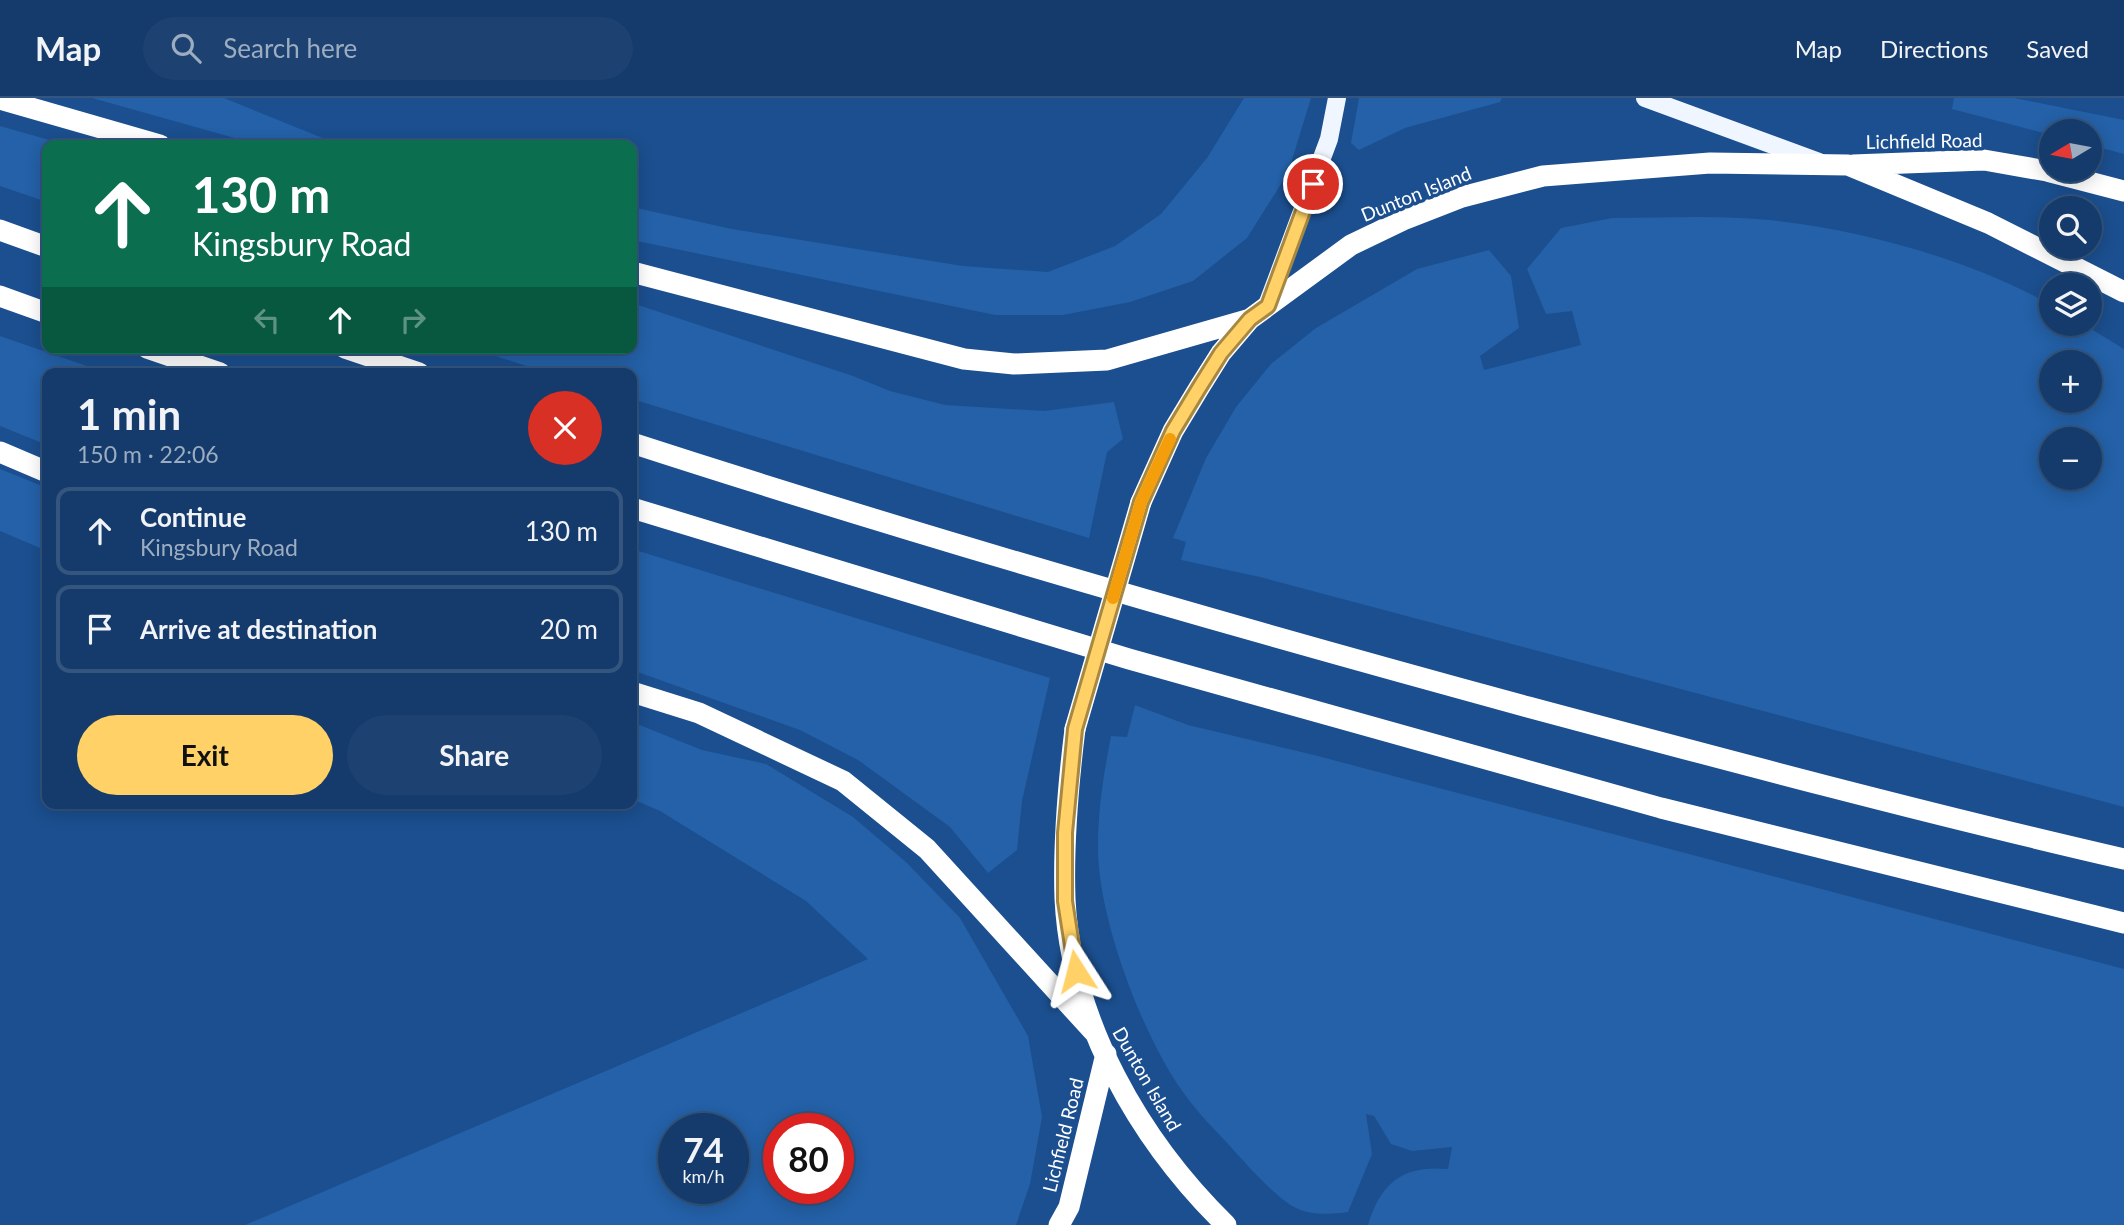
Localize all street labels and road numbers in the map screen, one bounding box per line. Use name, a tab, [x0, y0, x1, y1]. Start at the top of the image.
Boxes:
street label: Lichfield Road	[1865, 128, 1983, 153]
street label: Dunton Island	[1357, 161, 1474, 226]
street label: Dunton Island	[1108, 1022, 1187, 1135]
street label: Lichfield Road	[1037, 1075, 1088, 1194]

